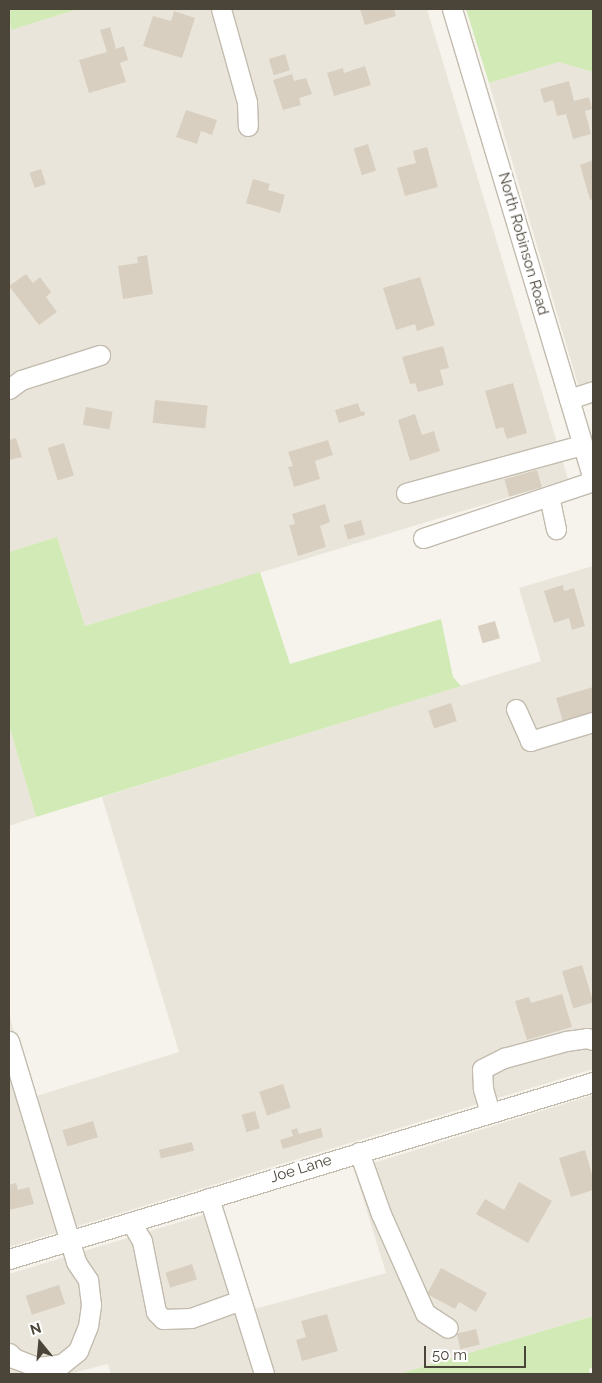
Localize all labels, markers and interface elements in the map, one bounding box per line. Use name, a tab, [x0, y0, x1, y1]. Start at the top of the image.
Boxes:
street label: North Robinson Road	[494, 171, 552, 317]
street label: Joe Lane	[268, 1151, 334, 1187]
north arrow	[15, 1318, 65, 1368]
text: N	[28, 1319, 43, 1338]
scale bar	[427, 1336, 530, 1368]
text: 50 m	[432, 1346, 467, 1364]

